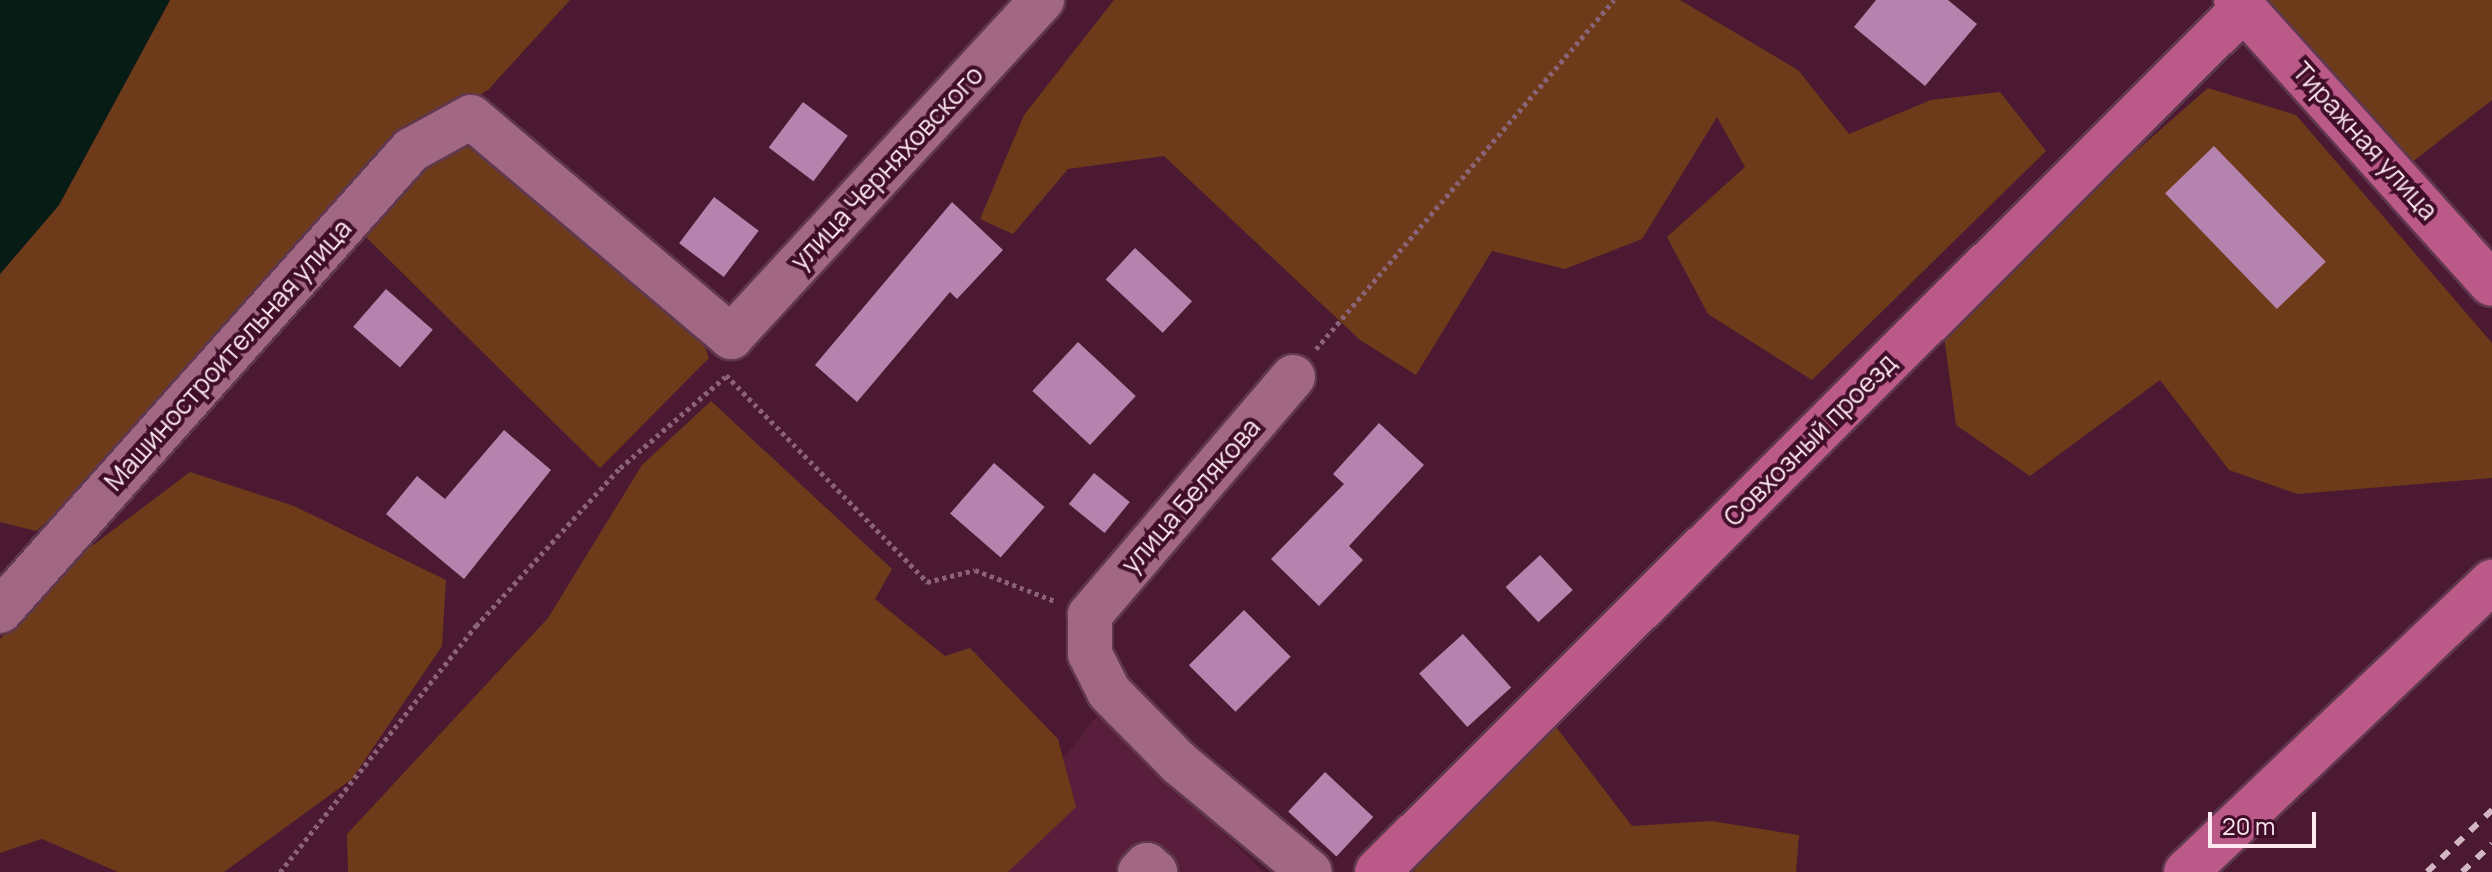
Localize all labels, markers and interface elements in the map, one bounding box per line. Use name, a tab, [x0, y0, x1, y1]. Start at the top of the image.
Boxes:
street label: Тиражная улица	[2286, 56, 2444, 226]
street label: улица Черняховского	[784, 59, 990, 277]
street label: Машиностроительная улица	[98, 213, 358, 497]
street label: Совхозный проезд	[1717, 347, 1903, 533]
street label: улица Белякова	[1115, 412, 1267, 580]
scale bar	[2212, 796, 2320, 846]
text: 20 m	[2222, 809, 2275, 842]

